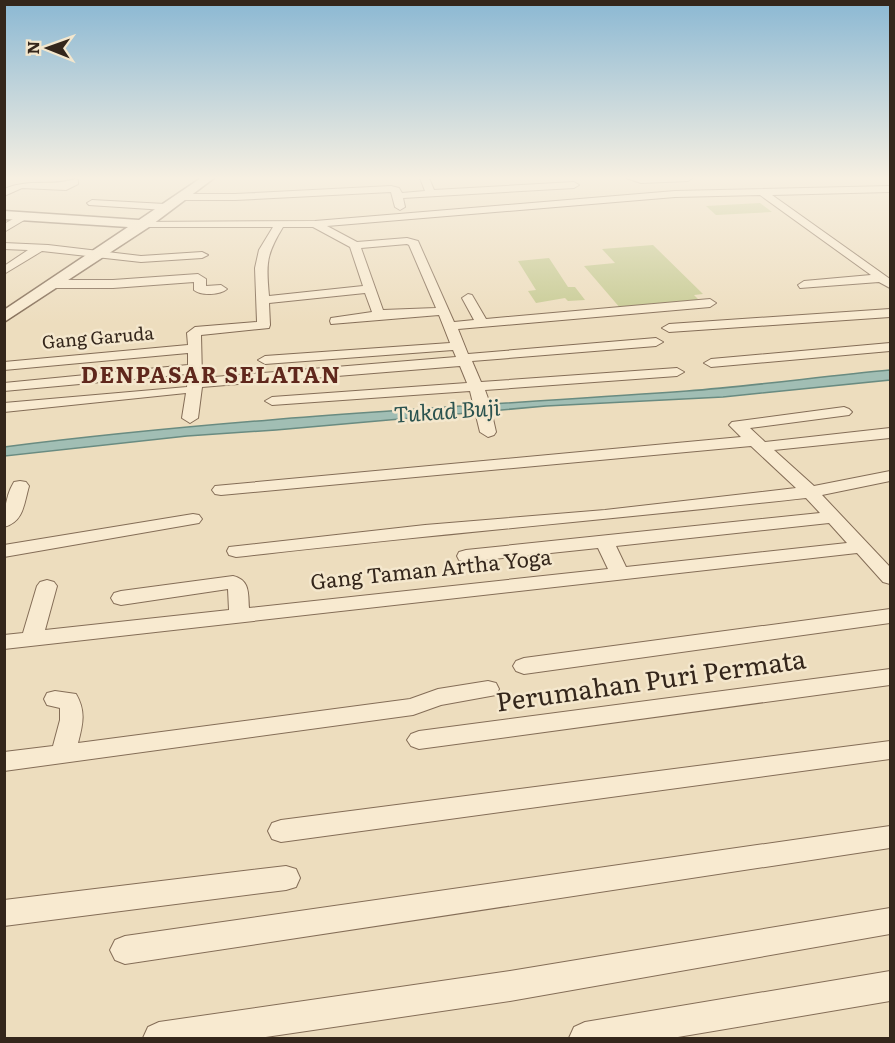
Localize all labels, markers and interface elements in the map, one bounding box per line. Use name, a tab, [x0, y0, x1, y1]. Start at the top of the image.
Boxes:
north arrow	[18, 18, 78, 78]
text: N	[20, 41, 44, 55]
street label: Gang Garuda	[41, 318, 155, 355]
district label: DENPASAR SELATAN	[81, 357, 341, 390]
water label: Tukad Buji	[393, 389, 502, 430]
street label: Gang Taman Artha Yoga	[309, 539, 554, 596]
street label: Perumahan Puri Permata	[493, 637, 808, 720]

